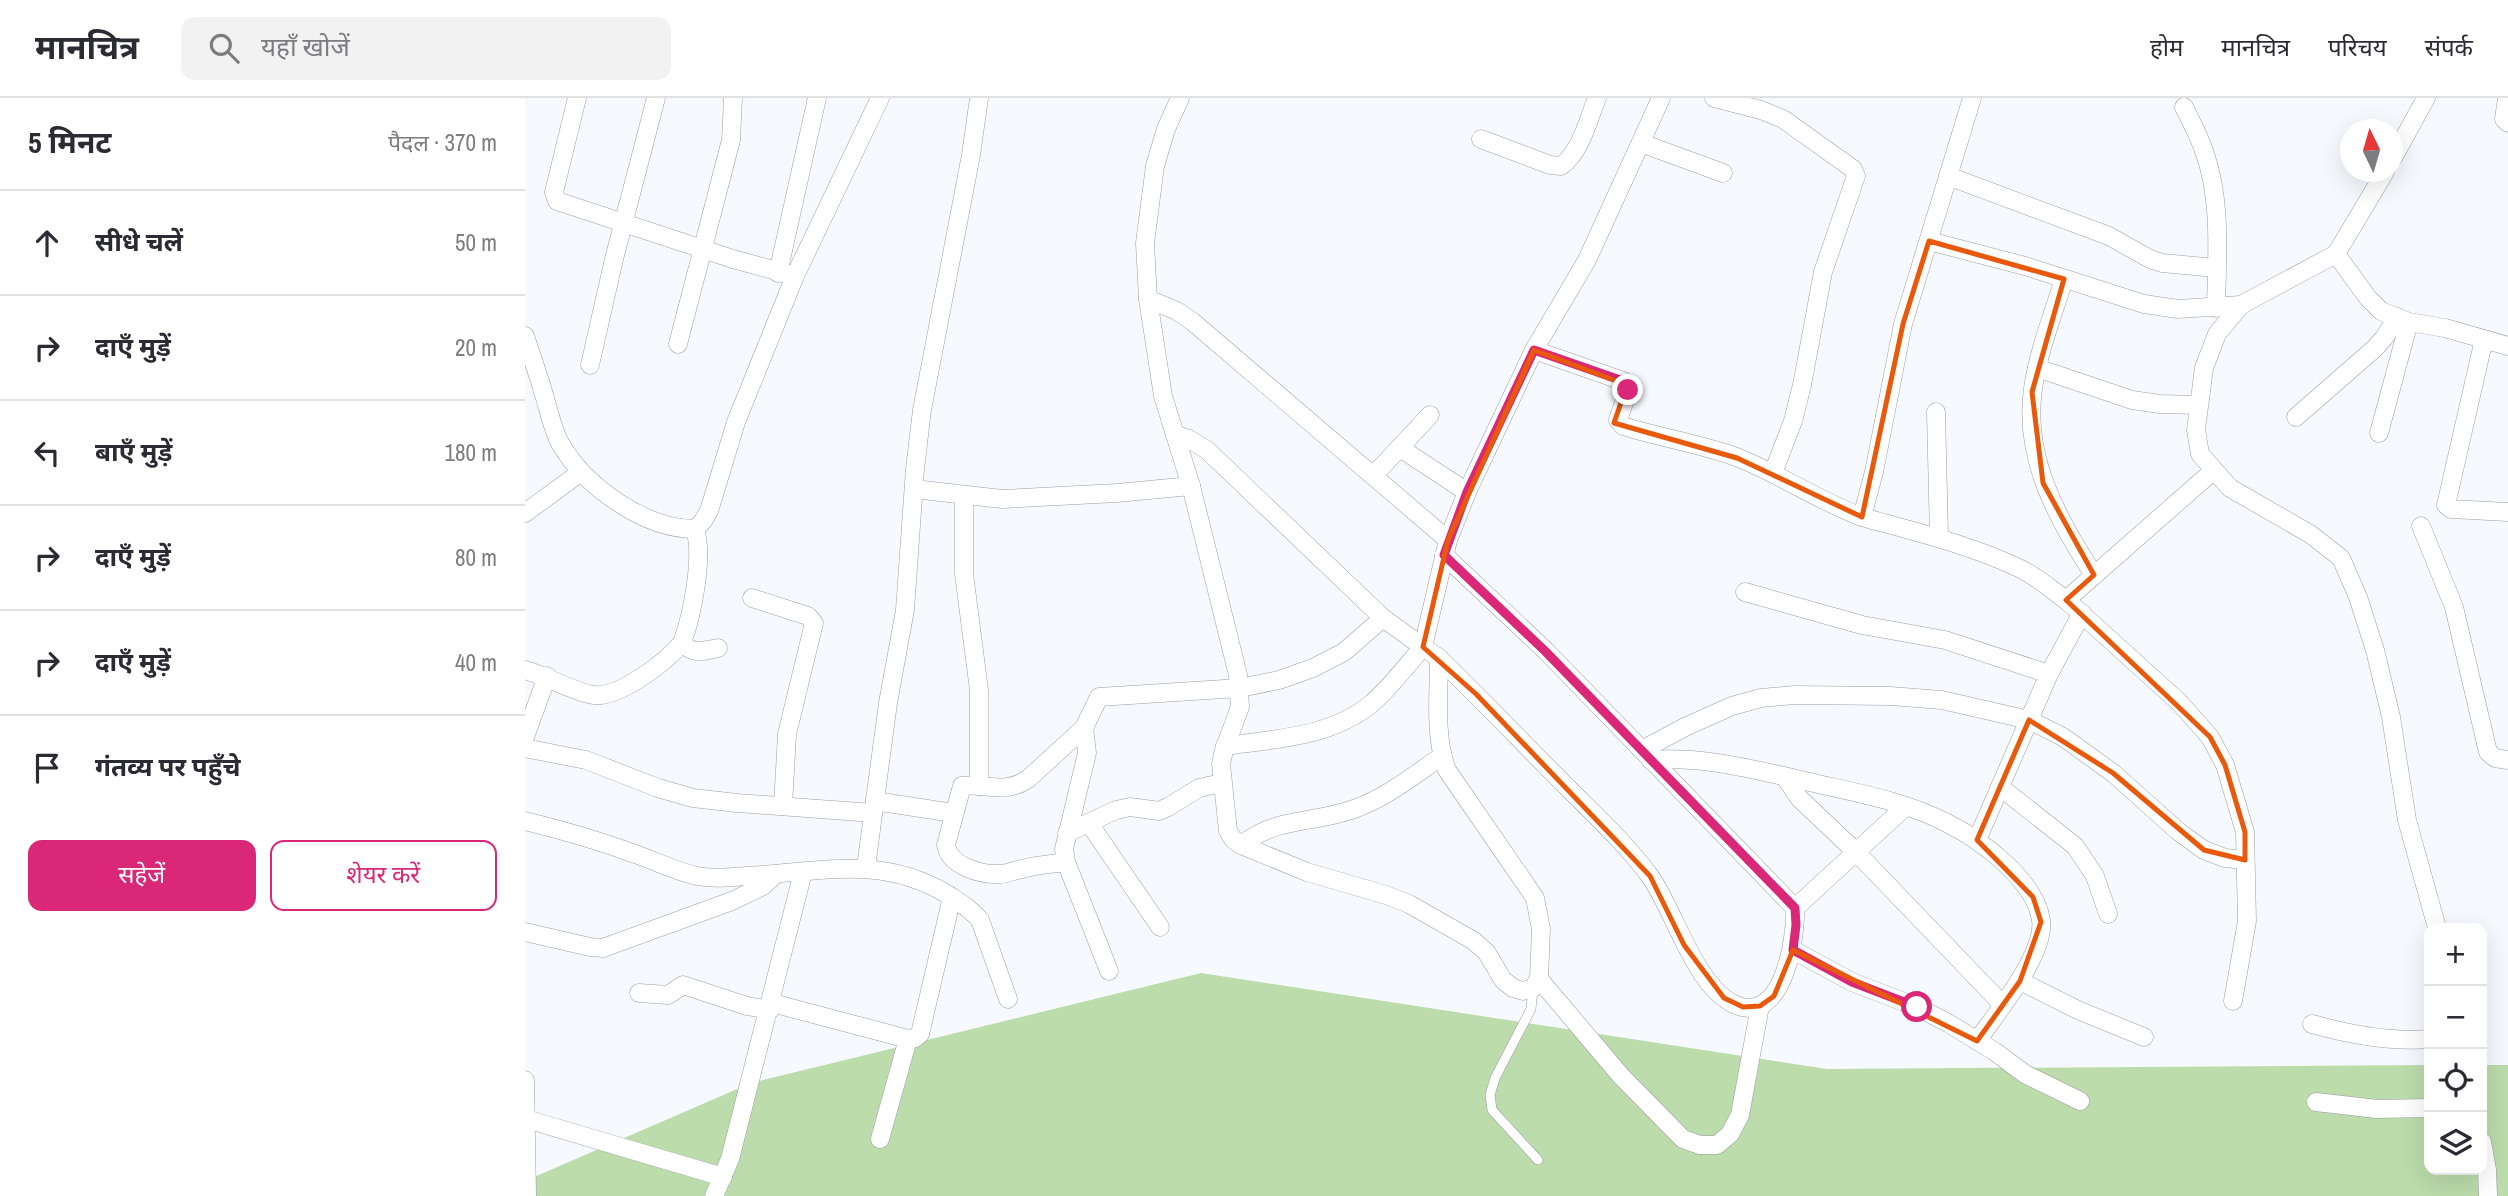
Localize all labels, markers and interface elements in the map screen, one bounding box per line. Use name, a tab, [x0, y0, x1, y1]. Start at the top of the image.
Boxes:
search box	[181, 17, 671, 80]
text: मानचित्र	[35, 25, 139, 69]
icon: search	[205, 29, 243, 67]
text: यहाँ खोजें	[261, 29, 350, 64]
text: होम	[2150, 31, 2183, 63]
text: मानचित्र	[2221, 31, 2290, 63]
text: परिचय	[2328, 31, 2387, 63]
text: संपर्क	[2425, 31, 2473, 63]
north arrow	[2340, 119, 2403, 182]
text: 5 मिनट	[28, 122, 112, 162]
text: पैदल · 370 m	[388, 127, 497, 158]
icon: ahead	[28, 224, 66, 262]
text: सीधे चलें	[95, 224, 183, 259]
text: 50 m	[455, 227, 497, 258]
icon: right	[28, 329, 66, 367]
text: दाएँ मुड़ें	[95, 329, 171, 364]
text: 20 m	[455, 332, 497, 363]
route end	[1612, 374, 1643, 405]
icon: left	[28, 434, 66, 472]
text: बाएँ मुड़ें	[95, 434, 172, 469]
text: 180 m	[445, 437, 497, 468]
icon: right	[28, 539, 66, 577]
text: दाएँ मुड़ें	[95, 539, 171, 574]
text: 80 m	[455, 542, 497, 573]
icon: right	[28, 644, 66, 682]
text: दाएँ मुड़ें	[95, 644, 171, 679]
text: 40 m	[455, 647, 497, 678]
icon: arrive	[28, 749, 66, 787]
text: गंतव्य पर पहुँचे	[95, 749, 241, 784]
button: सहेजें	[28, 840, 256, 911]
button: शेयर करें	[270, 840, 497, 911]
map controls	[2424, 923, 2487, 1175]
button: +	[2424, 923, 2487, 986]
button: −	[2424, 986, 2487, 1049]
route start	[1901, 991, 1932, 1022]
button: locate	[2424, 1049, 2487, 1112]
button: layers	[2424, 1112, 2487, 1175]

